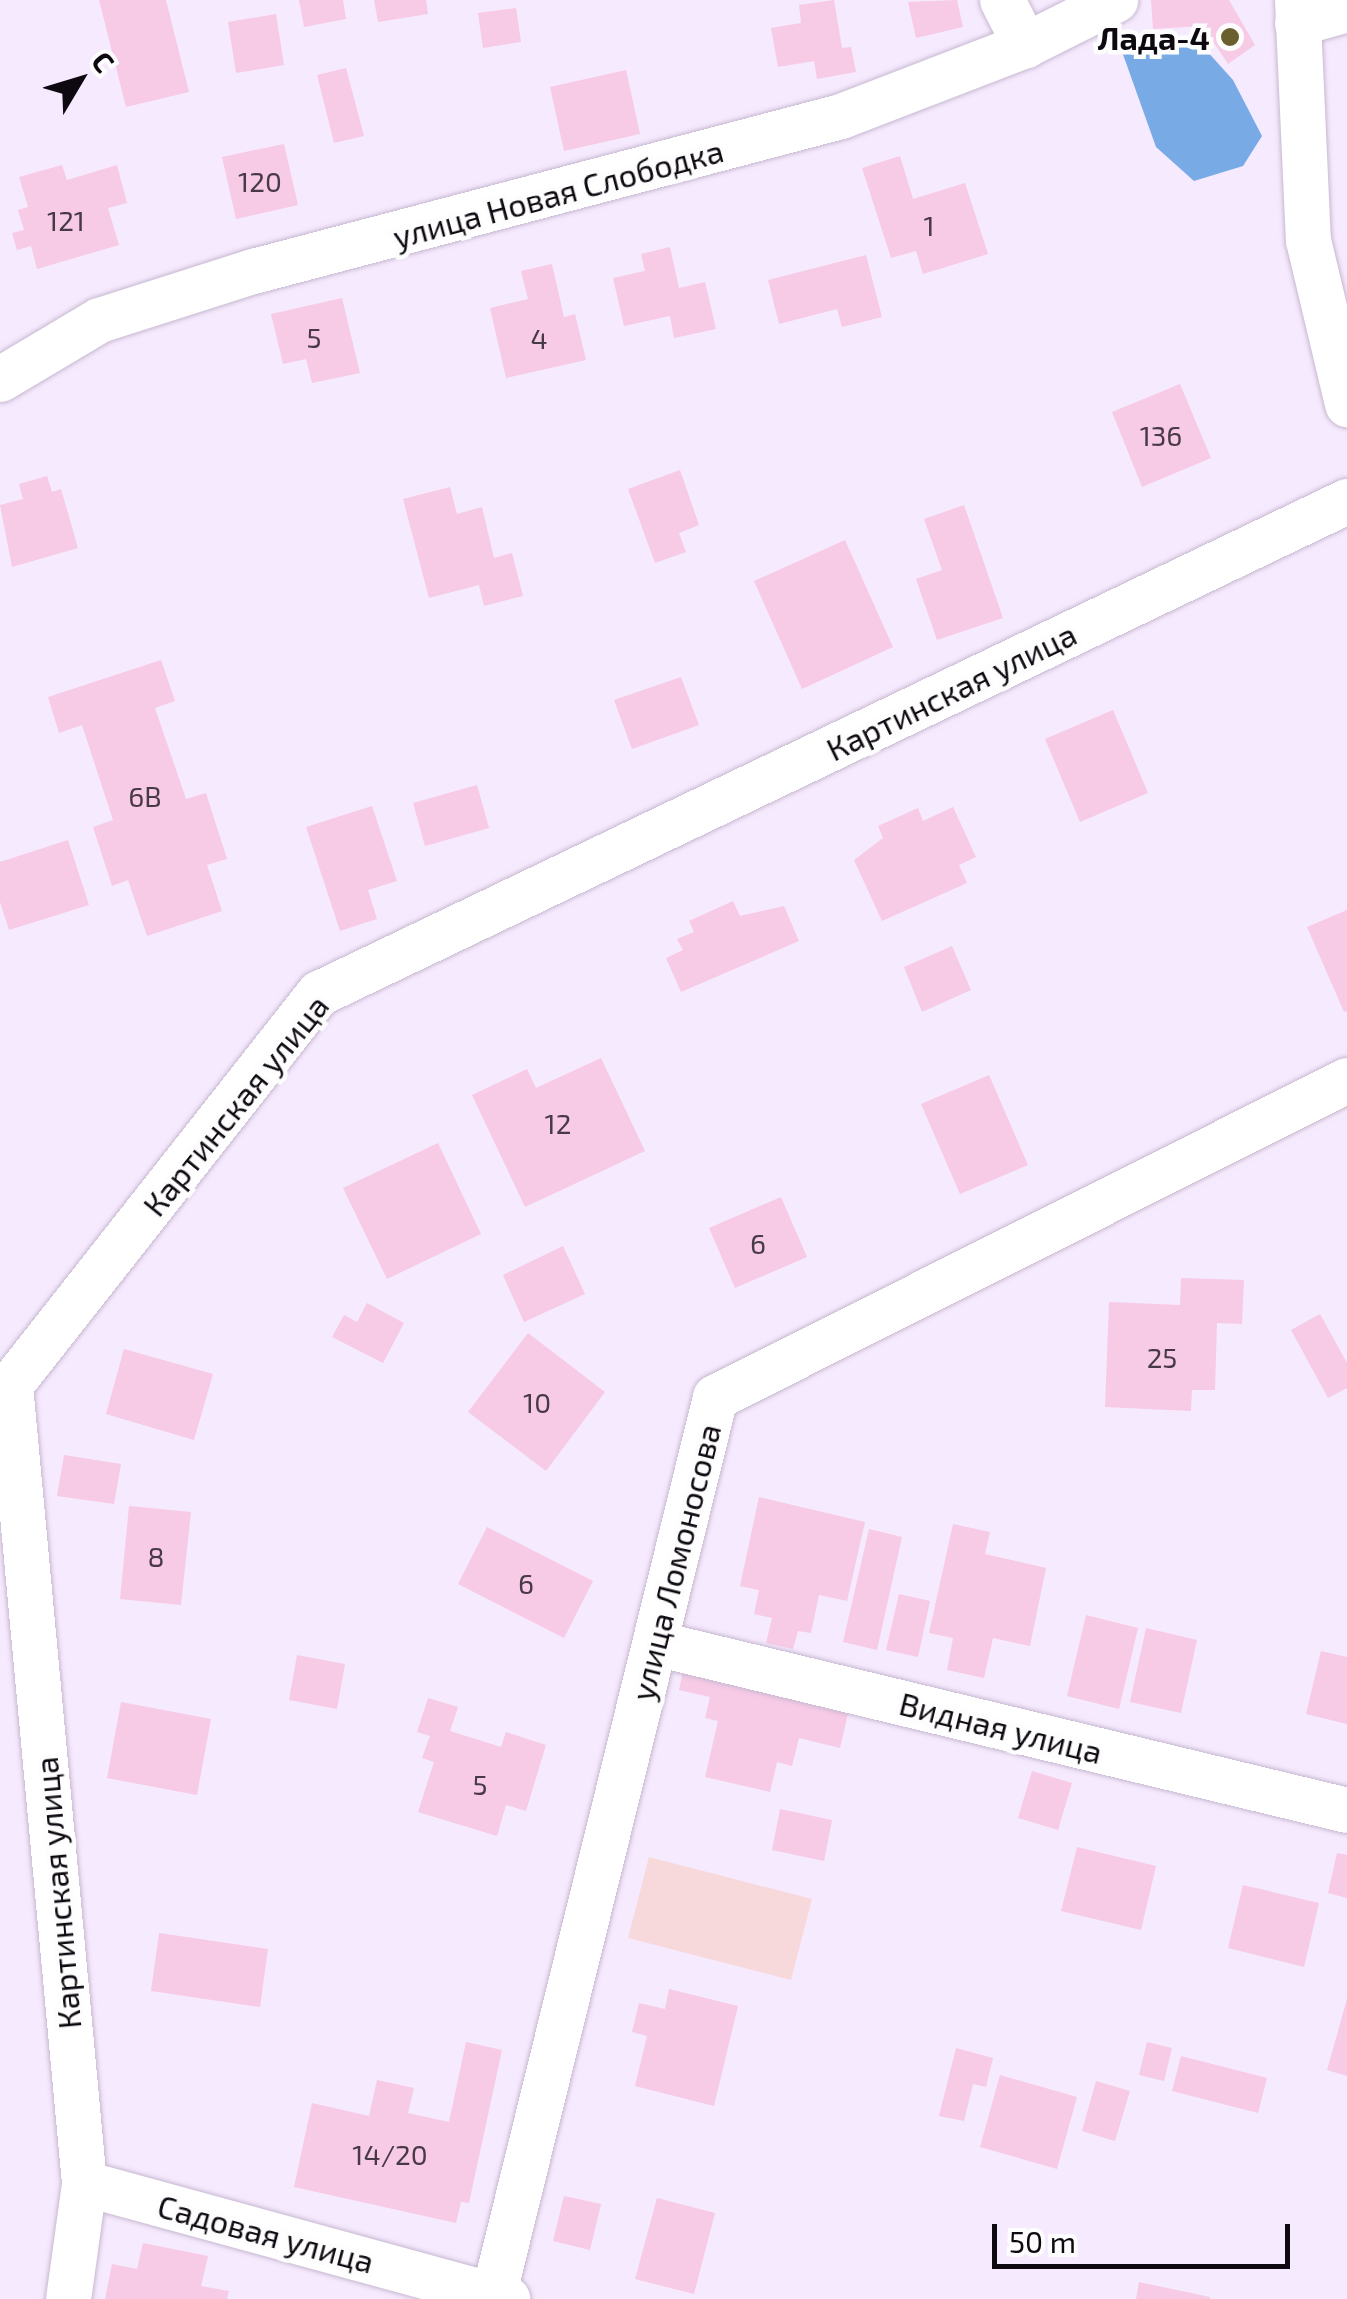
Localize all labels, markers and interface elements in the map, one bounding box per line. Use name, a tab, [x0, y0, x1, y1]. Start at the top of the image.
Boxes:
place label: Лада-4	[1098, 18, 1210, 56]
marker: Лада-4	[1219, 26, 1241, 48]
north arrow	[30, 30, 130, 130]
text: С	[85, 45, 122, 78]
street label: улица Новая Слободка	[389, 130, 727, 256]
house number: 120	[238, 164, 282, 198]
house number: 121	[47, 203, 85, 237]
house number: 1	[923, 208, 935, 242]
house number: 5	[306, 320, 322, 354]
house number: 4	[530, 321, 548, 355]
house number: 136	[1140, 418, 1182, 452]
street label: Картинская улица	[820, 614, 1082, 768]
house number: 6В	[128, 779, 162, 813]
street label: Картинская улица	[134, 987, 336, 1223]
house number: 12	[545, 1106, 571, 1140]
house number: 6	[750, 1226, 766, 1260]
house number: 25	[1147, 1340, 1177, 1374]
house number: 10	[523, 1385, 551, 1419]
street label: улица Ломоносова	[622, 1420, 728, 1704]
house number: 8	[148, 1539, 164, 1573]
house number: 6	[518, 1566, 534, 1600]
street label: Видная улица	[896, 1683, 1106, 1771]
street label: Картинская улица	[26, 1755, 88, 2031]
house number: 5	[472, 1767, 488, 1801]
house number: 14/20	[352, 2137, 428, 2171]
street label: Садовая улица	[154, 2186, 378, 2280]
scale bar	[997, 2204, 1294, 2266]
text: 50 m	[1009, 2223, 1076, 2259]

